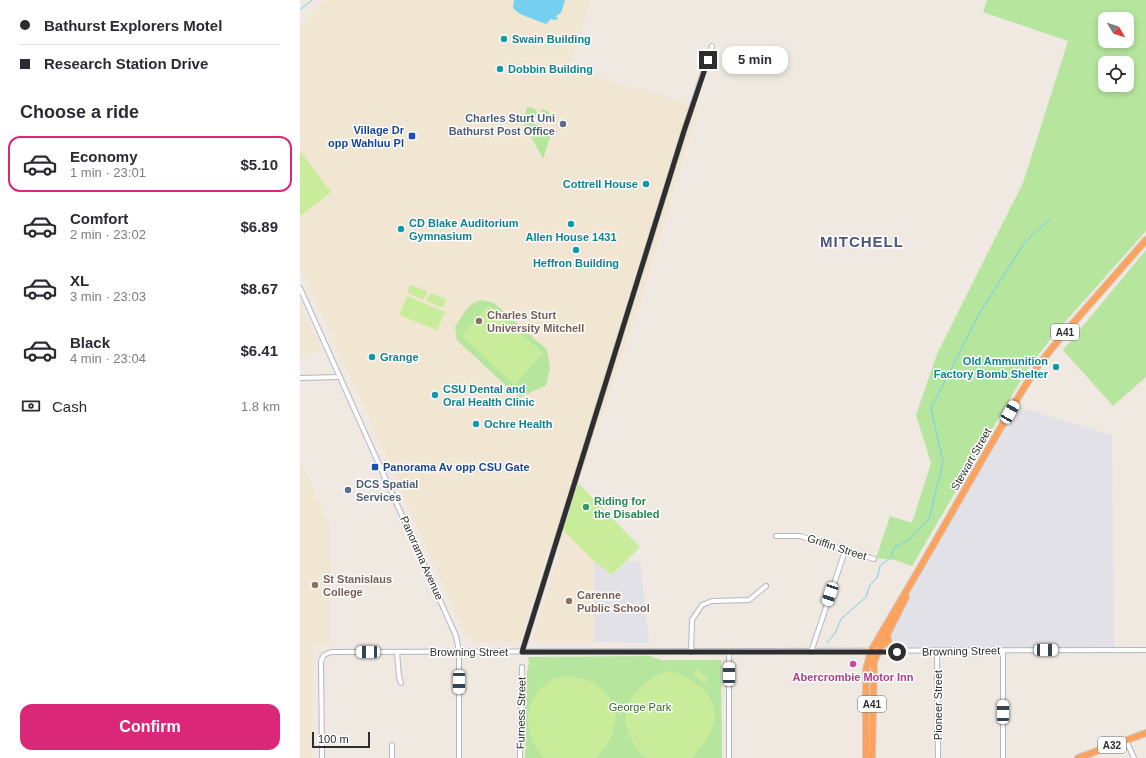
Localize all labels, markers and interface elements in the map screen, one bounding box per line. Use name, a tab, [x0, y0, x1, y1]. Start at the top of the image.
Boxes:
north arrow	[1098, 12, 1134, 48]
map controls	[1098, 12, 1134, 92]
text: Bathurst Explorers Motel	[44, 17, 222, 34]
place label: Swain Building	[512, 33, 591, 45]
marker: Swain Building	[499, 34, 509, 44]
callout: 5 min	[722, 46, 788, 74]
route end	[699, 51, 717, 69]
text: 5 min	[738, 52, 772, 67]
text: Research Station Drive	[44, 55, 208, 72]
button: locate	[1098, 56, 1134, 92]
place label: Dobbin Building	[508, 63, 593, 75]
marker: Dobbin Building	[495, 64, 505, 74]
text: Choose a ride	[20, 102, 139, 122]
place label: Charles Sturt Uni Bathurst Post Office	[449, 112, 555, 137]
marker: Charles Sturt Uni Bathurst Post Office	[558, 119, 568, 129]
place label: Village Dr opp Wahluu Pl	[328, 124, 405, 149]
marker: Village Dr opp Wahluu Pl	[407, 131, 417, 141]
icon: car	[22, 146, 58, 182]
text: Economy	[70, 148, 138, 165]
text: $5.10	[240, 156, 278, 173]
text: 1 min · 23:01	[70, 165, 146, 180]
place label: Cottrell House	[563, 178, 638, 190]
marker: Cottrell House	[641, 179, 651, 189]
icon: car	[22, 208, 58, 244]
text: Comfort	[70, 210, 128, 227]
place label: CD Blake Auditorium Gymnasium	[409, 217, 519, 242]
text: $6.89	[240, 218, 278, 235]
marker: Allen House 1431	[566, 219, 576, 229]
marker: CD Blake Auditorium Gymnasium	[396, 224, 406, 234]
text: 2 min · 23:02	[70, 227, 146, 242]
place label: Allen House 1431	[525, 231, 617, 243]
district label: MITCHELL	[820, 233, 904, 250]
marker: Heffron Building	[571, 245, 581, 255]
place label: Heffron Building	[533, 257, 619, 269]
icon: car	[22, 270, 58, 306]
text: XL	[70, 272, 89, 289]
text: $8.67	[240, 280, 278, 297]
text: 3 min · 23:03	[70, 289, 146, 304]
place label: Charles Sturt University Mitchell	[487, 309, 584, 334]
marker: Charles Sturt University Mitchell	[474, 316, 484, 326]
road number: A41	[1051, 324, 1079, 340]
icon: car	[22, 332, 58, 368]
text: Black	[70, 334, 110, 351]
text: $6.41	[240, 342, 278, 359]
text: 4 min · 23:04	[70, 351, 146, 366]
place label: Grange	[380, 351, 419, 363]
marker: Grange	[367, 352, 377, 362]
place label: Old Ammunition Factory Bomb Shelter	[934, 355, 1049, 380]
marker: Old Ammunition Factory Bomb Shelter	[1051, 362, 1061, 372]
place label: CSU Dental and Oral Health Clinic	[443, 383, 535, 408]
marker: CSU Dental and Oral Health Clinic	[430, 390, 440, 400]
icon: cash	[20, 395, 42, 417]
text: Cash	[52, 398, 87, 415]
text: 1.8 km	[241, 399, 280, 414]
car	[999, 399, 1021, 425]
place label: Ochre Health	[484, 418, 553, 430]
marker: Ochre Health	[471, 419, 481, 429]
street label: Stewart Street	[948, 426, 994, 492]
place label: Panorama Av opp CSU Gate	[383, 461, 530, 473]
marker: Panorama Av opp CSU Gate	[370, 462, 380, 472]
place label: DCS Spatial Services	[356, 478, 418, 503]
marker: DCS Spatial Services	[343, 485, 353, 495]
place label: Riding for the Disabled	[594, 495, 659, 520]
marker: Riding for the Disabled	[581, 502, 591, 512]
street label: Panorama Avenue	[398, 514, 446, 602]
street label: Griffin Street	[806, 532, 868, 562]
place label: St Stanislaus College	[323, 573, 392, 598]
marker: St Stanislaus College	[310, 580, 320, 590]
car	[821, 581, 839, 607]
place label: Carenne Public School	[577, 589, 650, 614]
marker: Carenne Public School	[564, 596, 574, 606]
route start	[888, 643, 906, 661]
street label: Browning Street	[922, 644, 1000, 658]
car	[1034, 644, 1058, 656]
car	[356, 646, 380, 658]
street label: Browning Street	[430, 646, 508, 658]
marker: Abercrombie Motor Inn	[848, 659, 858, 669]
car	[723, 662, 735, 686]
car	[453, 670, 465, 694]
street label: Pioneer Street	[932, 670, 944, 740]
place label: Abercrombie Motor Inn	[792, 671, 914, 683]
street label: Furness Street	[514, 677, 528, 749]
road number: A41	[858, 696, 886, 712]
car	[997, 700, 1009, 724]
park label: George Park	[609, 701, 672, 713]
button: Confirm	[20, 704, 280, 750]
scale bar	[312, 730, 370, 749]
text: 100 m	[318, 733, 349, 745]
road number: A32	[1098, 737, 1126, 753]

